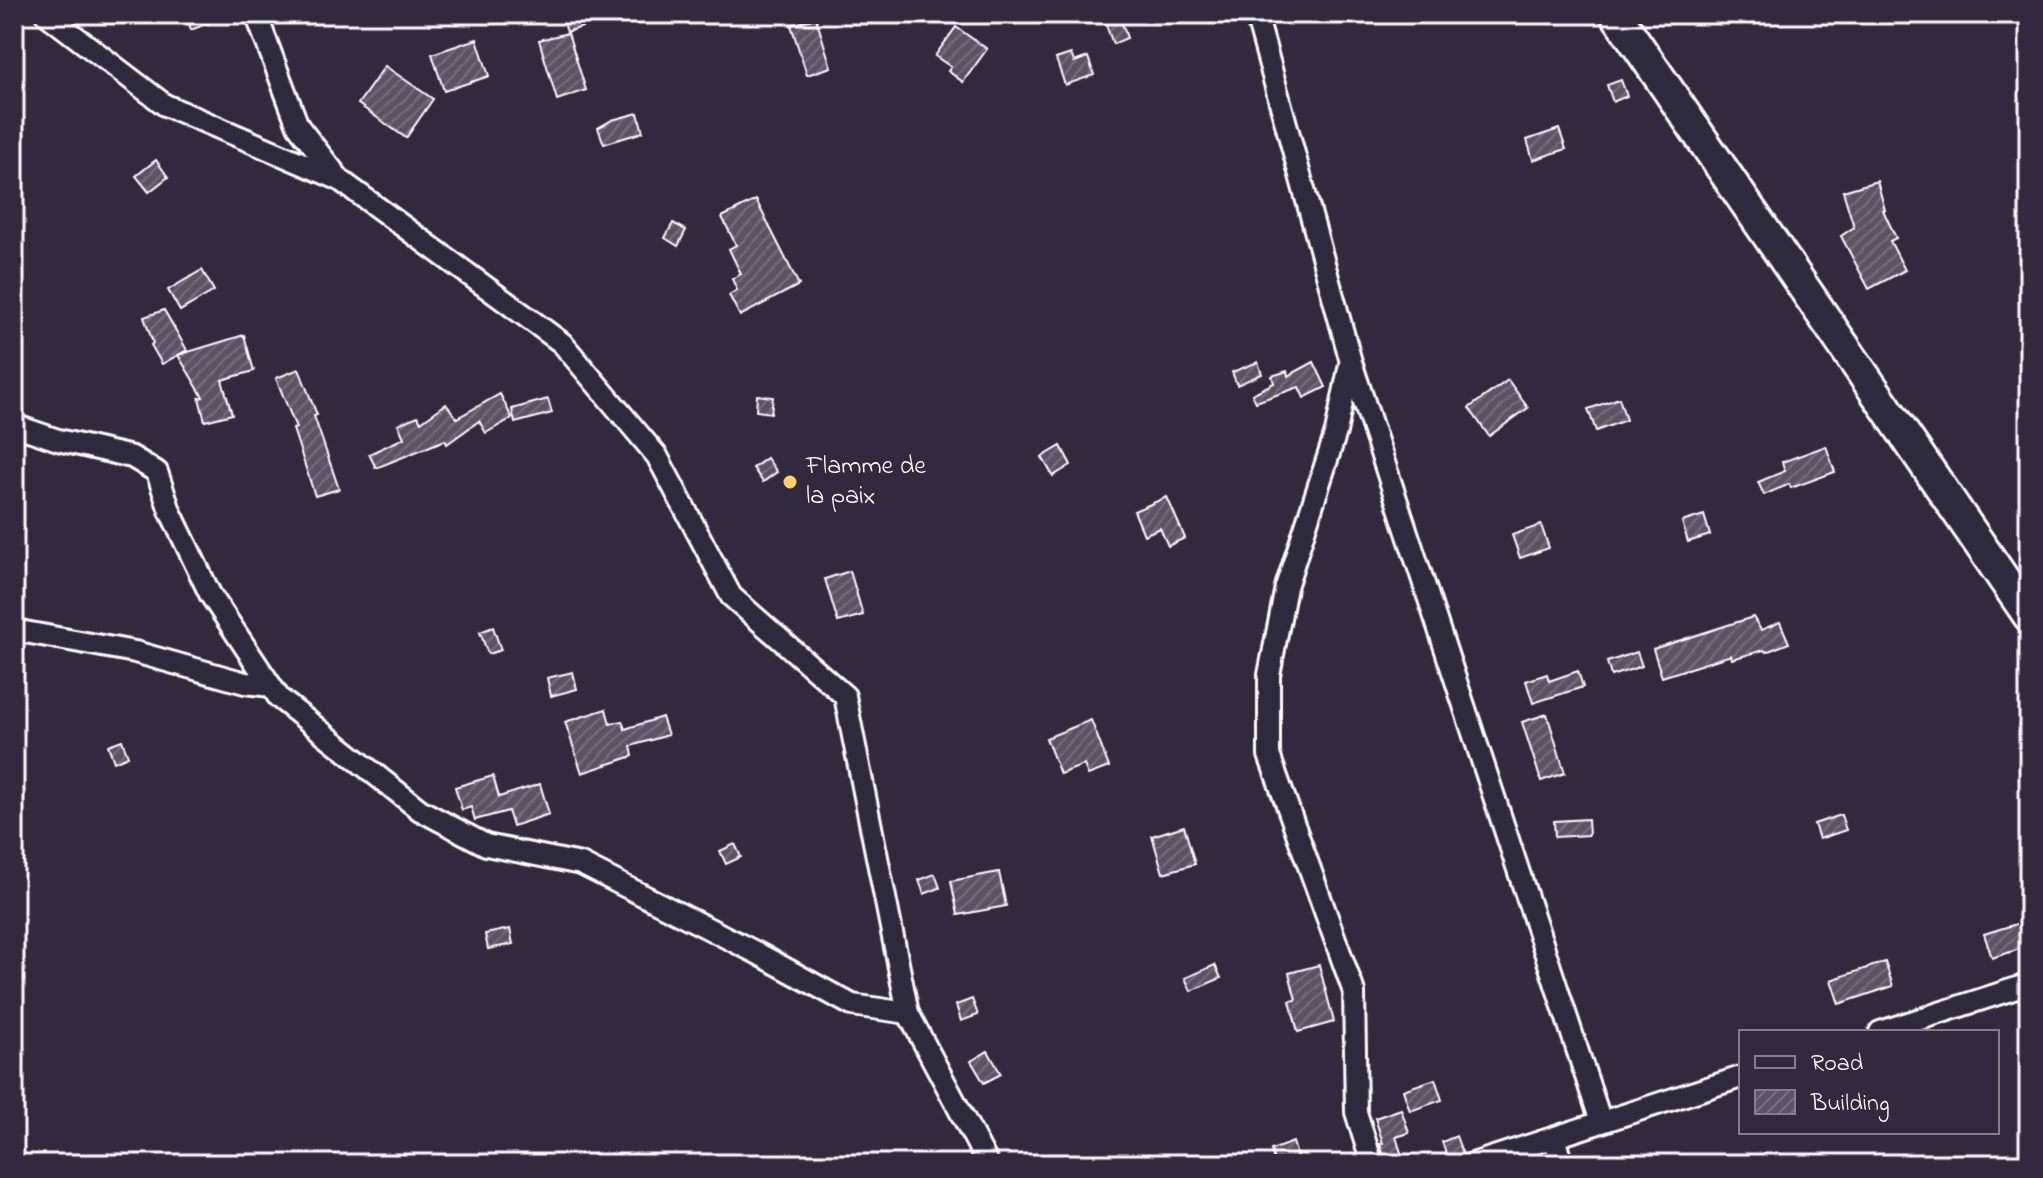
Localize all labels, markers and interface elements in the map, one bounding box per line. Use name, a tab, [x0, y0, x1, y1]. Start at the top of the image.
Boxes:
place label: Flamme de la paix	[805, 448, 926, 516]
marker: Flamme de la paix	[781, 473, 799, 491]
legend	[1739, 1030, 1999, 1134]
text: Road	[1811, 1047, 1864, 1082]
text: Building	[1810, 1087, 1890, 1122]

